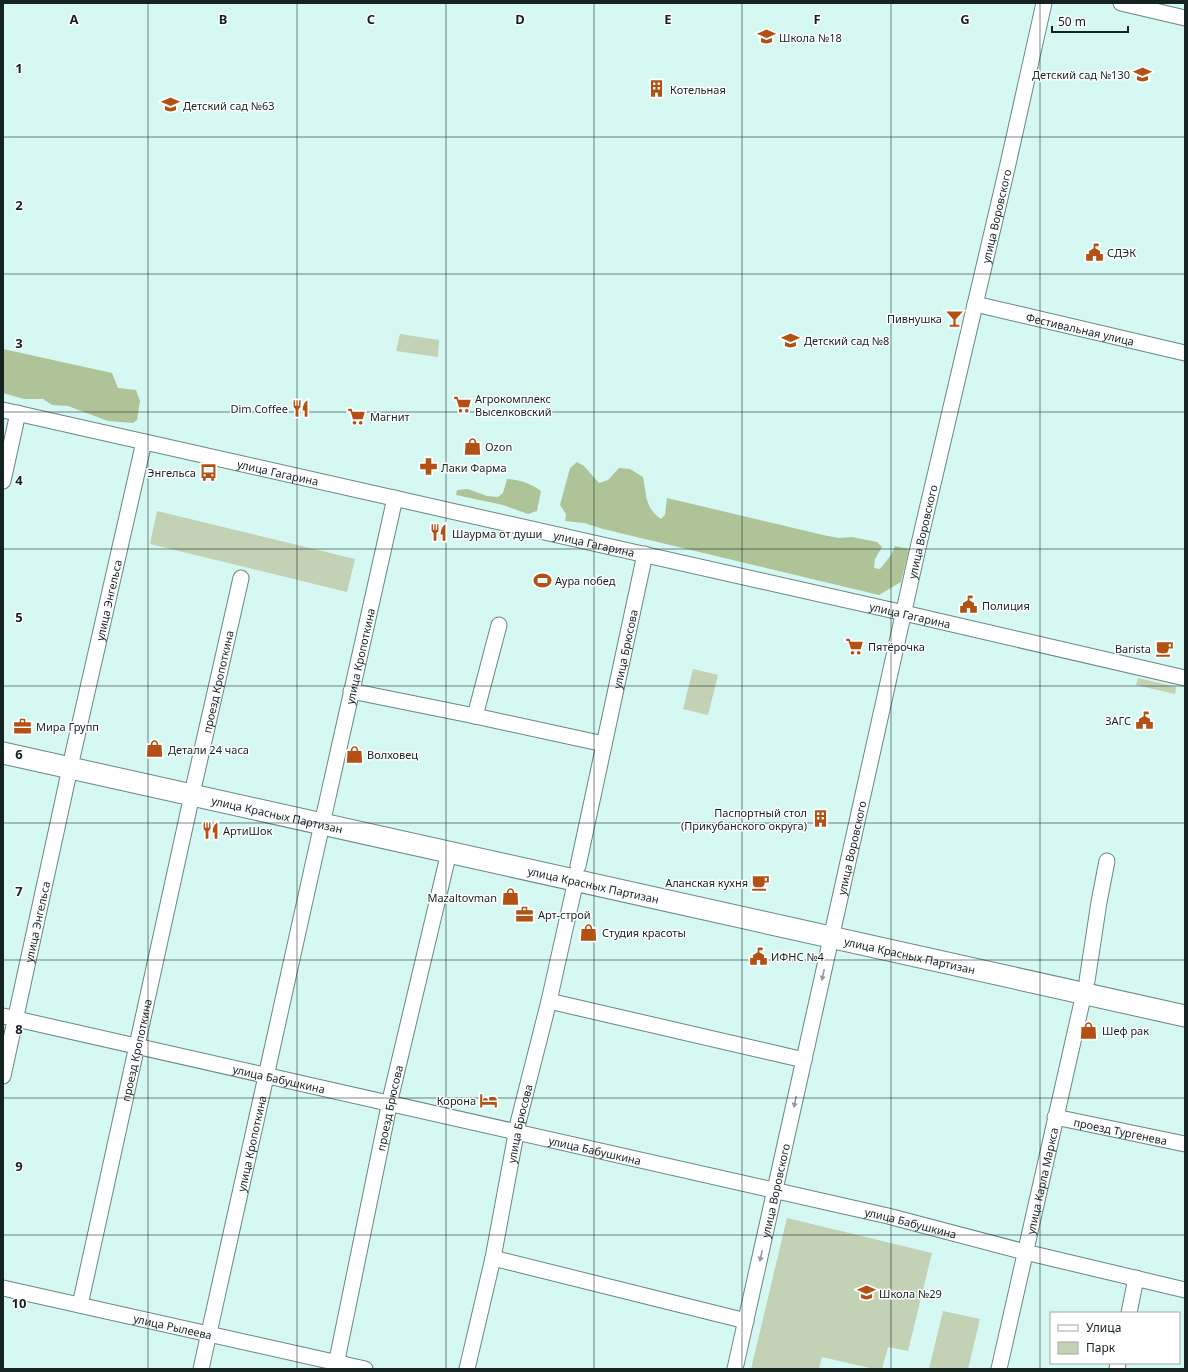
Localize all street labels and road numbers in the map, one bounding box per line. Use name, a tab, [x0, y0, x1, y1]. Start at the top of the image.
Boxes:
street label: улица Воровского	[978, 168, 1014, 265]
street label: Фестивальная улица	[1025, 309, 1136, 348]
street label: улица Гагарина	[236, 456, 320, 488]
street label: улица Воровского	[904, 483, 940, 580]
street label: улица Гагарина	[552, 527, 636, 560]
street label: улица Энгельса	[91, 558, 125, 642]
street label: улица Гагарина	[868, 598, 952, 631]
street label: улица Кропоткина	[342, 606, 378, 705]
street label: улица Брюсова	[609, 608, 640, 690]
street label: проезд Кропоткина	[199, 629, 236, 734]
street label: улица Красных Партизан	[210, 792, 344, 836]
street label: улица Воровского	[833, 799, 869, 896]
street label: улица Красных Партизан	[527, 863, 661, 906]
street label: улица Энгельса	[20, 880, 53, 964]
street label: улица Красных Партизан	[843, 933, 977, 977]
street label: проезд Кропоткина	[117, 997, 155, 1103]
street label: улица Бабушкина	[231, 1061, 327, 1096]
street label: проезд Брюсова	[372, 1063, 406, 1152]
street label: улица Брюсова	[503, 1082, 535, 1164]
street label: улица Кропоткина	[233, 1094, 269, 1193]
street label: проезд Тургенева	[1073, 1114, 1169, 1148]
street label: улица Карла Маркса	[1022, 1126, 1061, 1236]
street label: улица Бабушкина	[547, 1132, 643, 1168]
street label: улица Воровского	[757, 1142, 793, 1239]
street label: улица Бабушкина	[863, 1204, 958, 1241]
street label: улица Рылеева	[132, 1310, 214, 1342]

